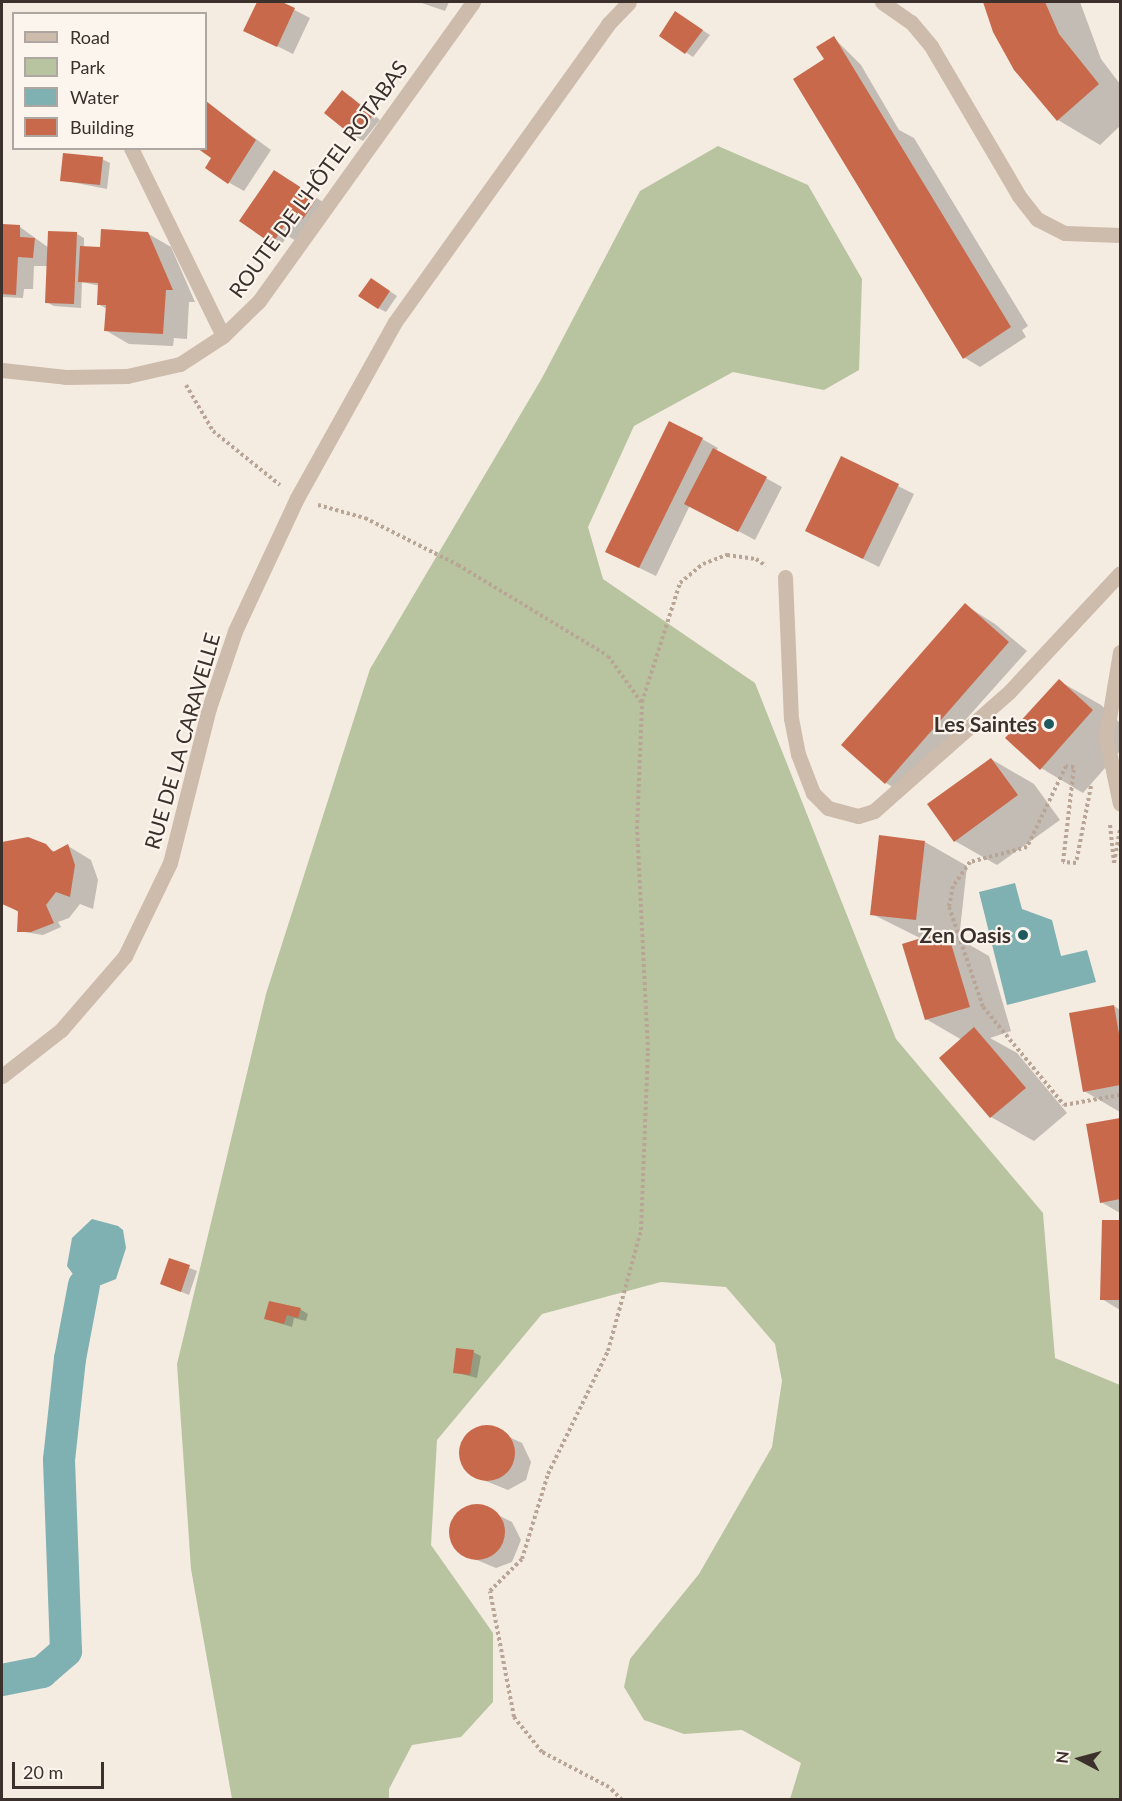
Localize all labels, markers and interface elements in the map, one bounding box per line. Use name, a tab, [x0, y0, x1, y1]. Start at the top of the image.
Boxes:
legend	[12, 12, 207, 150]
text: Road	[70, 26, 110, 48]
street label: ROUTE DE L'HÔTEL ROTABAS	[223, 55, 413, 303]
text: Park	[70, 56, 105, 78]
text: Water	[70, 86, 119, 108]
text: Building	[70, 116, 134, 138]
street label: RUE DE LA CARAVELLE	[139, 630, 225, 852]
place label: Les Saintes	[934, 711, 1037, 737]
marker: Les Saintes	[1042, 717, 1056, 731]
place label: Zen Oasis	[919, 922, 1011, 948]
marker: Zen Oasis	[1016, 928, 1030, 942]
north arrow	[1050, 1729, 1110, 1789]
scale bar	[15, 1750, 106, 1788]
text: N	[1052, 1750, 1072, 1764]
text: 20 m	[23, 1761, 63, 1783]

